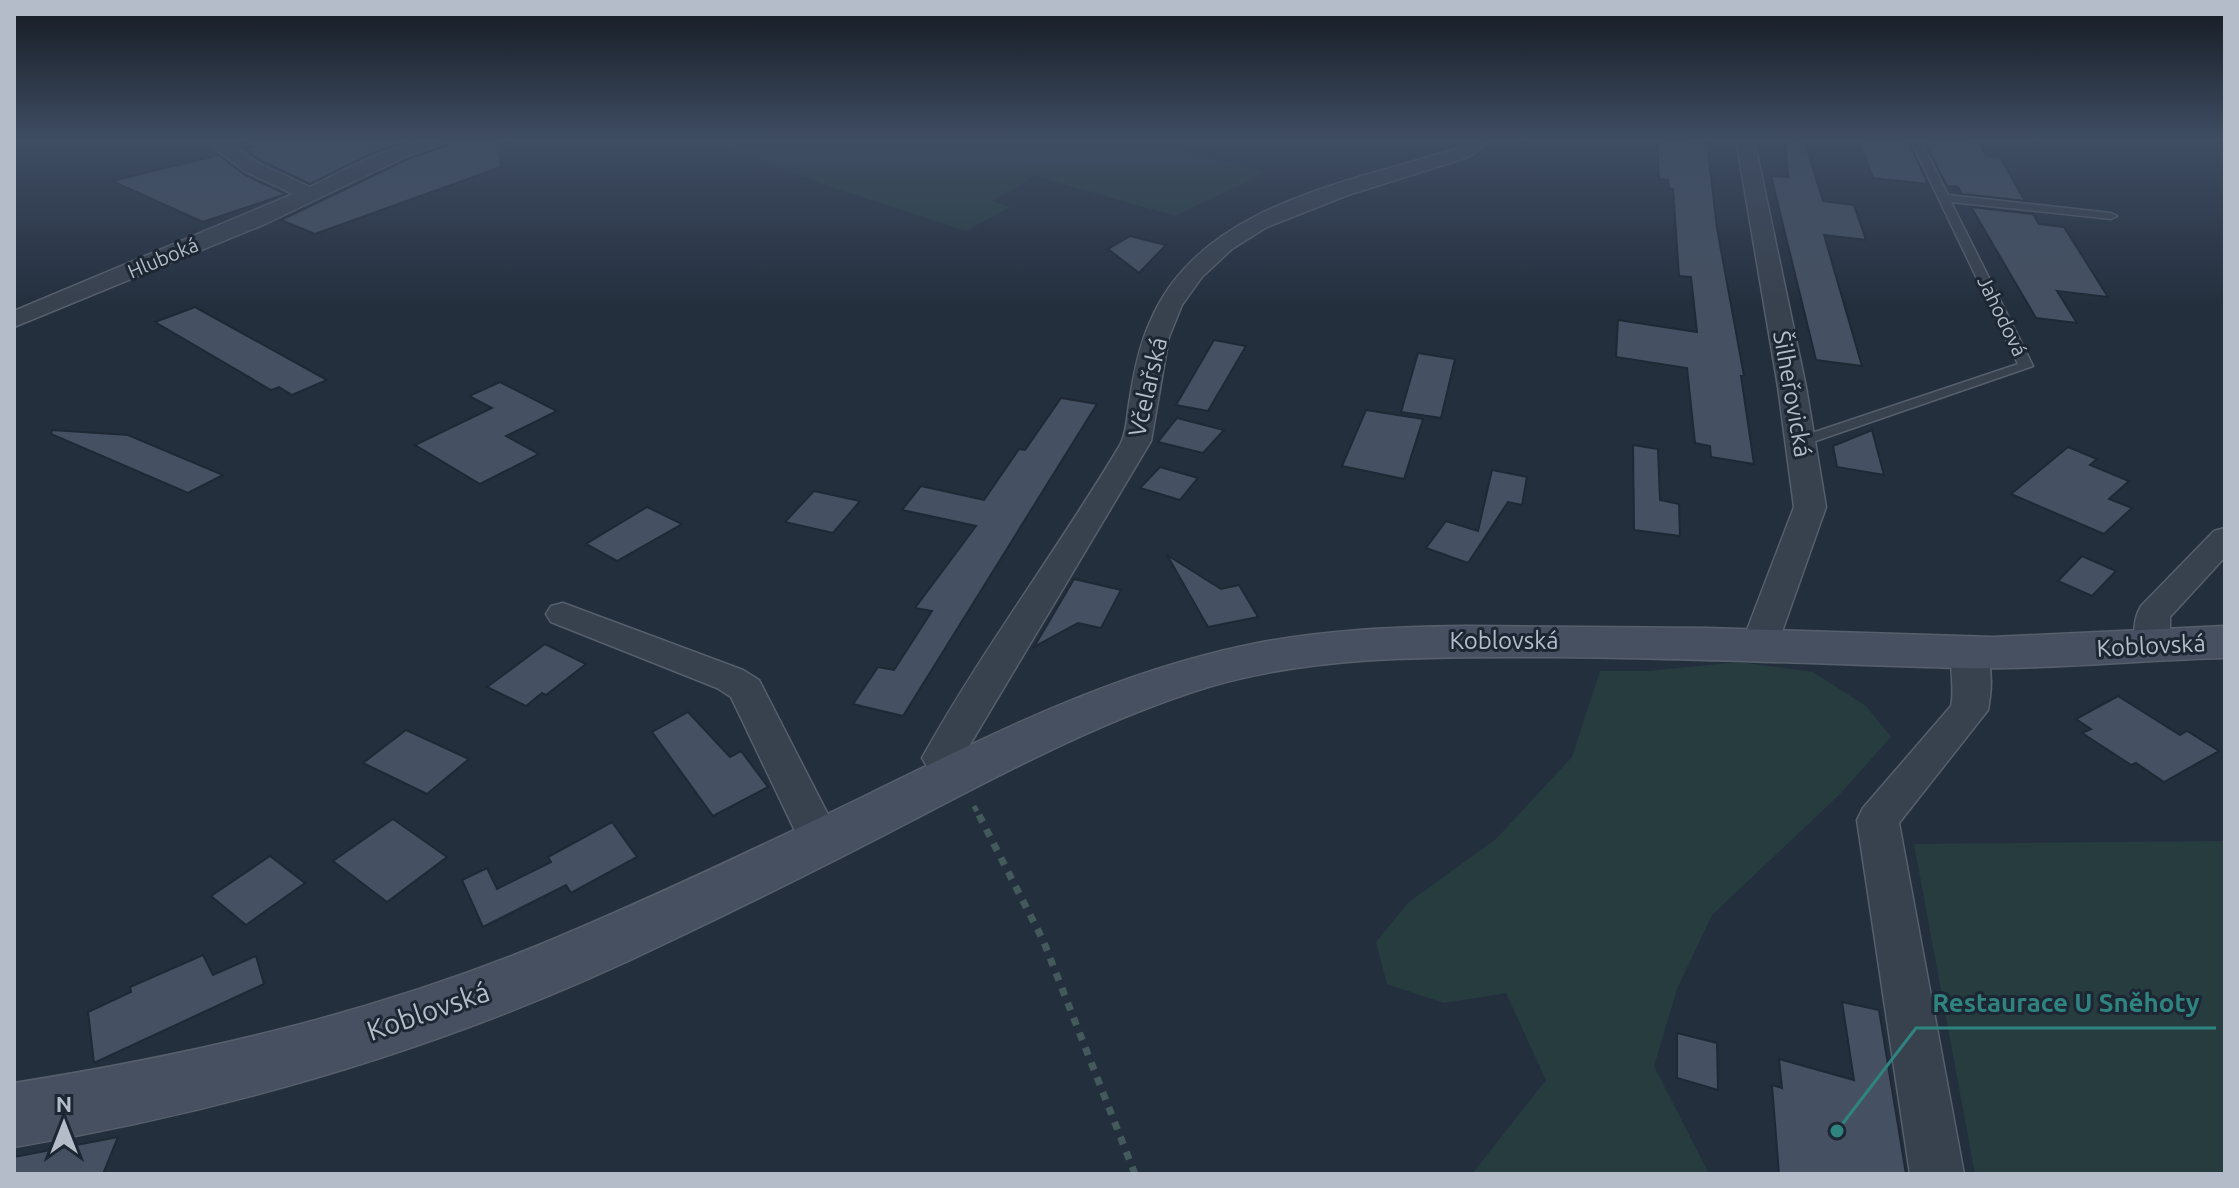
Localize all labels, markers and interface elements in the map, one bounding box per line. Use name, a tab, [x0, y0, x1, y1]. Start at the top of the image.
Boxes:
street label: Hluboká	[124, 232, 202, 283]
street label: Jahodová	[1973, 272, 2032, 360]
street label: Šilheřovická	[1768, 328, 1818, 459]
street label: Včelařská	[1123, 334, 1172, 439]
street label: Koblovská	[1449, 627, 1559, 654]
street label: Koblovská	[2096, 629, 2206, 662]
street label: Koblovská	[363, 975, 493, 1046]
callout: Restaurace U Sněhoty	[1916, 978, 2216, 1028]
text: Restaurace U Sněhoty	[1932, 988, 2200, 1017]
north arrow	[24, 1084, 104, 1164]
text: N	[56, 1091, 72, 1116]

